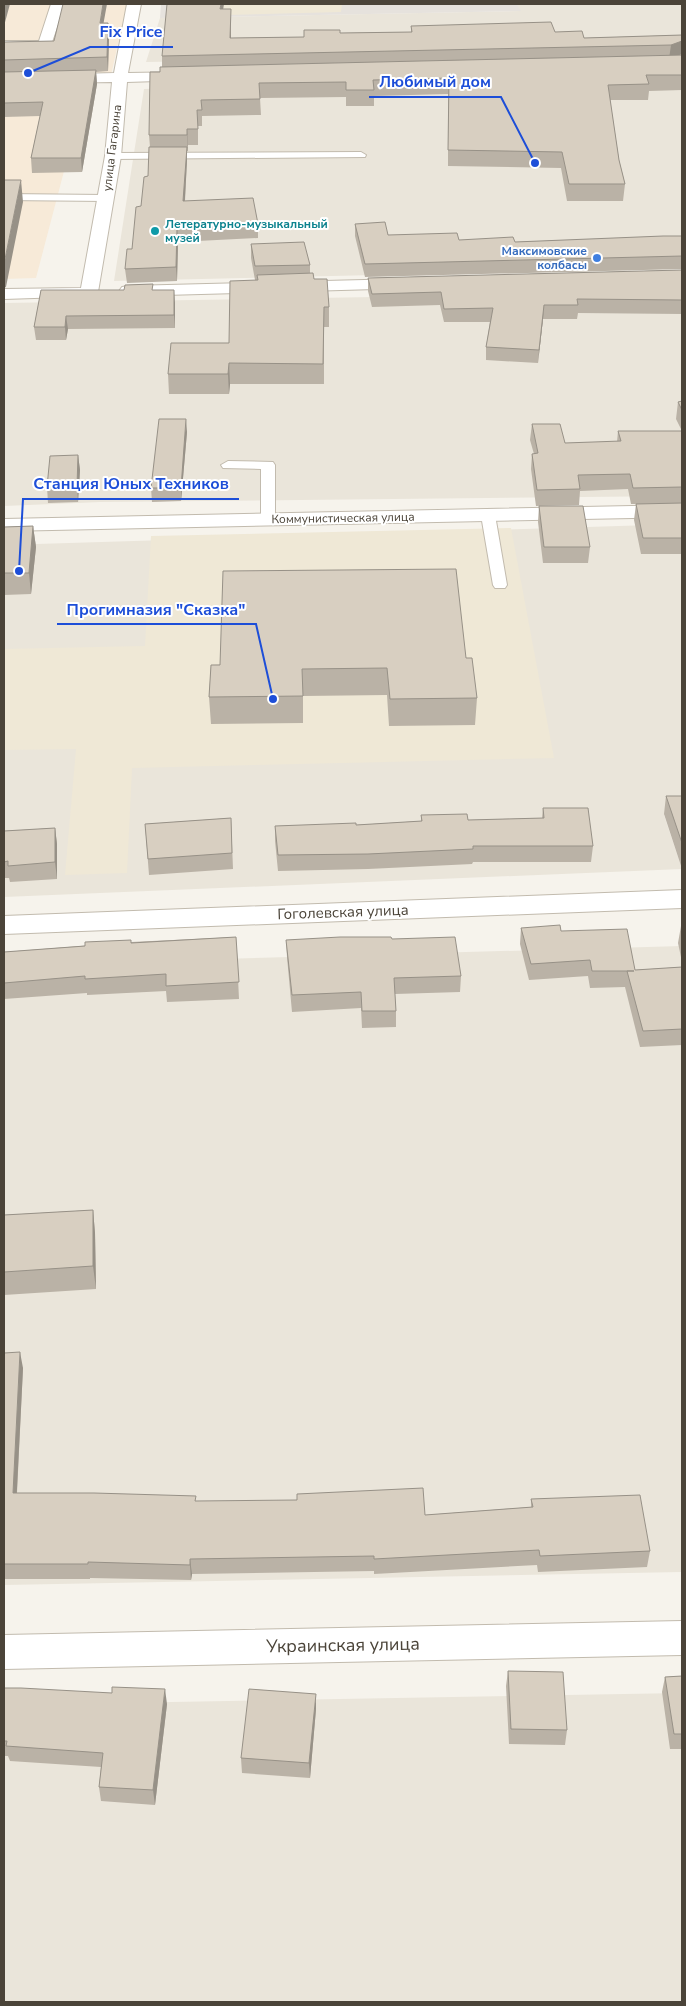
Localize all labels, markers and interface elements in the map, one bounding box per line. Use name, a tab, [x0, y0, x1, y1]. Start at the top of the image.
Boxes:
callout: Fix Price	[90, 16, 173, 47]
text: Fix Price	[100, 21, 163, 43]
callout: Любимый дом	[369, 66, 501, 97]
text: Любимый дом	[379, 71, 491, 93]
street label: улица Гагарина	[99, 104, 125, 192]
place label: Летературно-музыкальный музей	[165, 216, 328, 246]
marker: Летературно-музыкальный музей	[149, 225, 161, 237]
place label: Максимовские колбасы	[501, 243, 587, 273]
marker: Максимовские колбасы	[591, 252, 603, 264]
callout: Станция Юных Техников	[23, 468, 239, 499]
text: Станция Юных Техников	[33, 473, 229, 495]
street label: Коммунистическая улица	[271, 509, 415, 527]
callout: Прогимназия "Сказка"	[57, 593, 256, 624]
text: Прогимназия "Сказка"	[67, 599, 245, 621]
street label: Гоголевская улица	[277, 900, 409, 924]
street label: Украинская улица	[265, 1632, 420, 1658]

